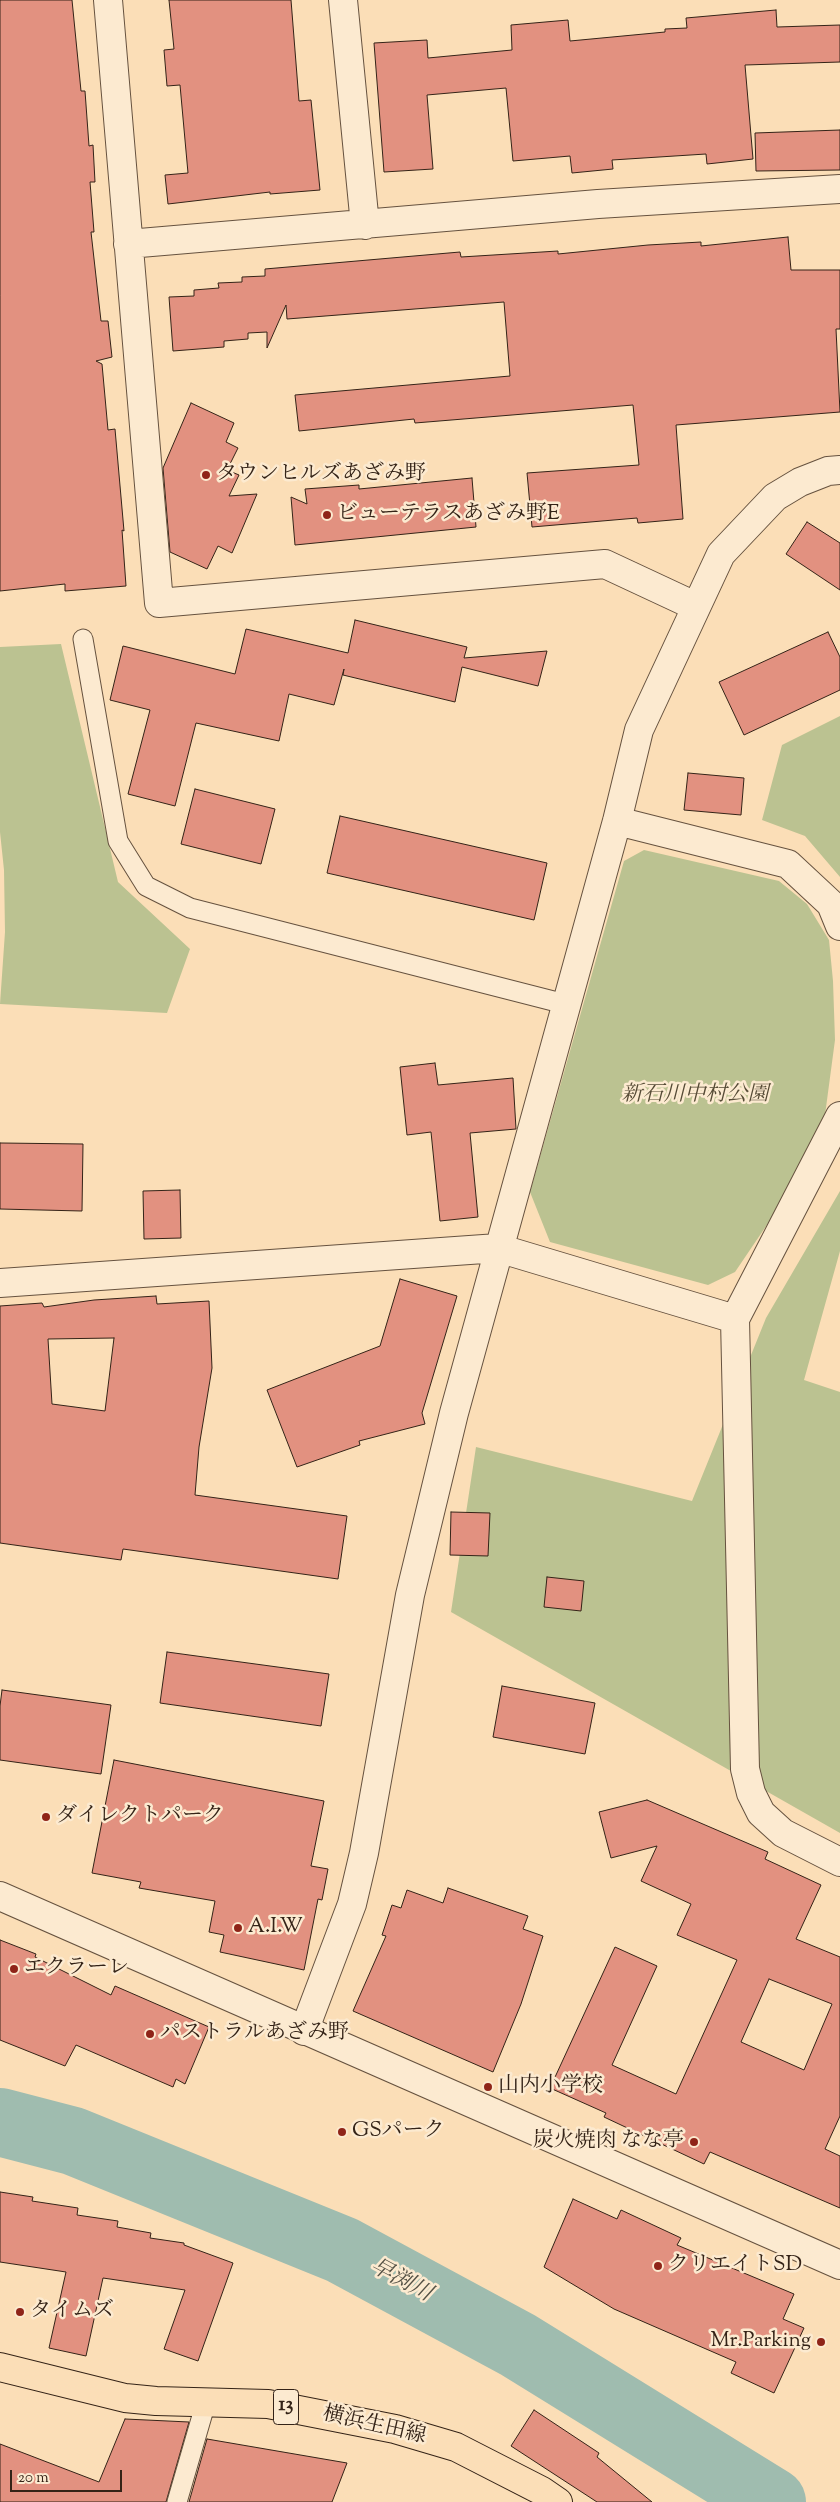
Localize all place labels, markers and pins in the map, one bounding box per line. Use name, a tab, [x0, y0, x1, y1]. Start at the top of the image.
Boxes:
place label: タウンヒルズあざみ野	[216, 462, 426, 488]
marker: タウンヒルズあざみ野	[200, 469, 212, 481]
place label: ビューテラスあざみ野E	[337, 502, 560, 528]
marker: ビューテラスあざみ野E	[321, 509, 333, 521]
place label: ダイレクトパーク	[56, 1804, 224, 1830]
marker: ダイレクトパーク	[40, 1811, 52, 1823]
place label: A.I.W	[248, 1915, 303, 1941]
marker: A.I.W	[232, 1922, 244, 1934]
place label: エクラーレ	[24, 1956, 129, 1982]
marker: エクラーレ	[8, 1963, 20, 1975]
place label: パストラルあざみ野	[160, 2021, 349, 2047]
marker: パストラルあざみ野	[144, 2028, 156, 2040]
place label: 山内小学校	[498, 2074, 603, 2100]
marker: 山内小学校	[482, 2081, 494, 2093]
place label: GSパーク	[352, 2119, 445, 2145]
marker: GSパーク	[336, 2126, 348, 2138]
place label: 炭火焼肉 なな亭	[533, 2129, 684, 2155]
marker: 炭火焼肉 なな亭	[688, 2136, 700, 2148]
place label: クリエイトSD	[668, 2253, 802, 2279]
marker: クリエイトSD	[652, 2260, 664, 2272]
place label: タイムズ	[30, 2299, 114, 2325]
marker: タイムズ	[14, 2306, 26, 2318]
place label: Mr.Parking	[710, 2329, 811, 2355]
marker: Mr.Parking	[815, 2336, 827, 2348]

